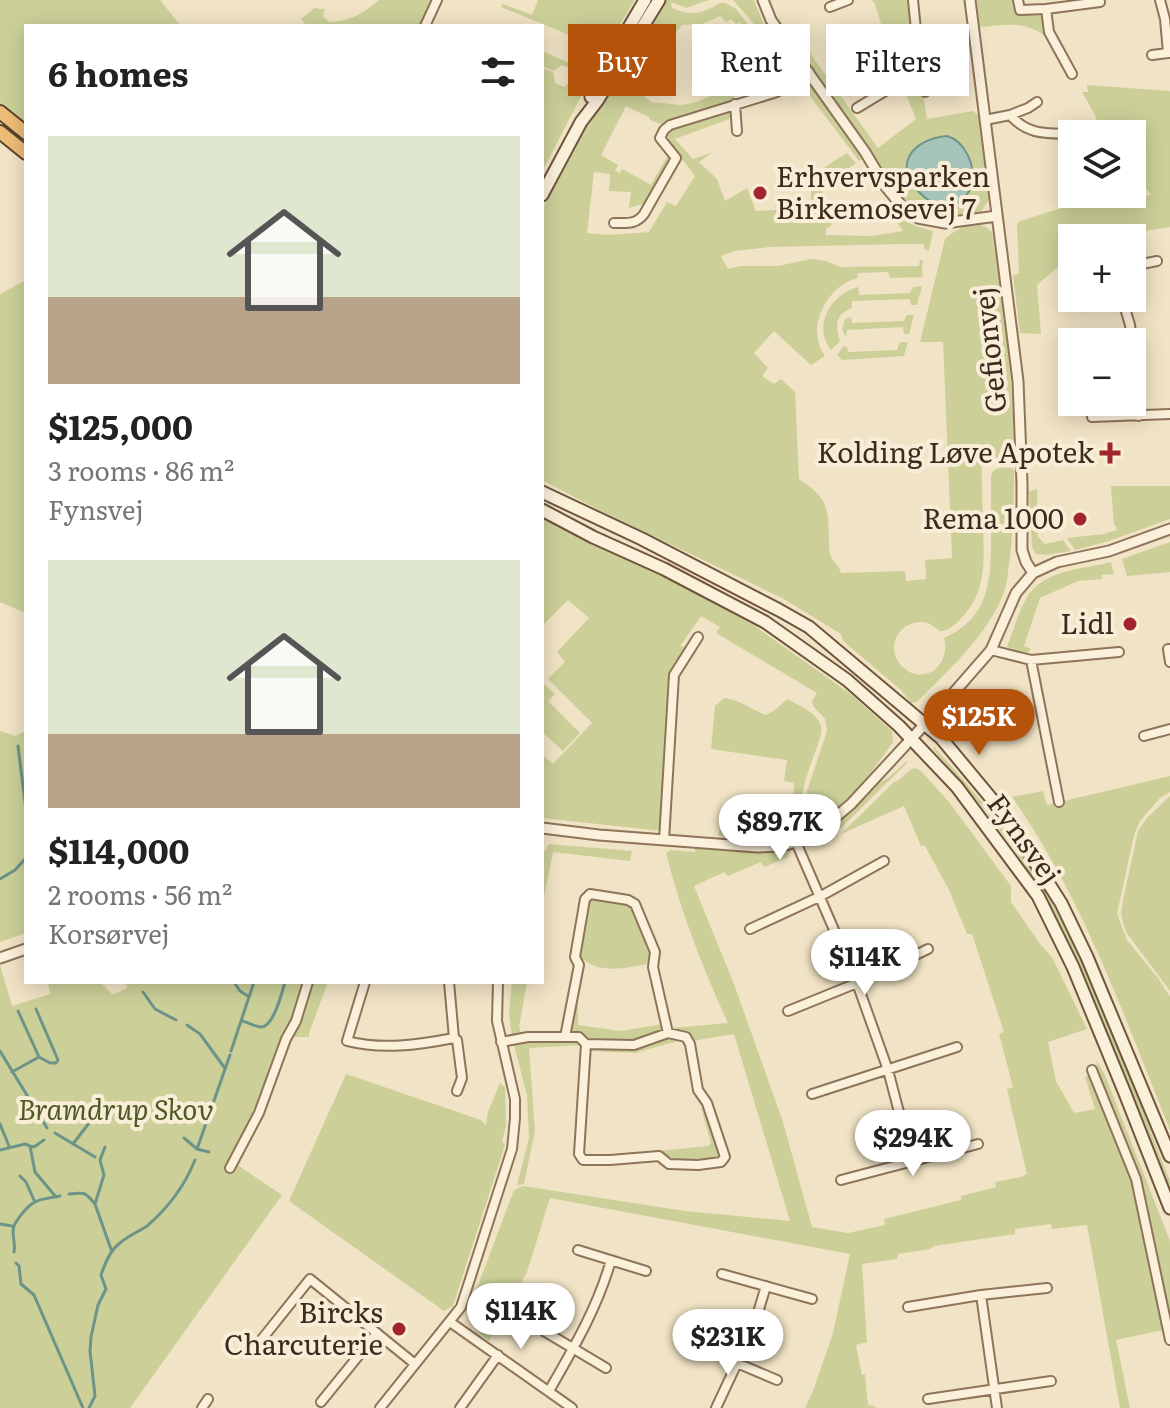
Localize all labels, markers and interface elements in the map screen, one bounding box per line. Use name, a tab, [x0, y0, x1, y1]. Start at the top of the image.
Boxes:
chip: Buy	[568, 24, 676, 96]
chip: Rent	[692, 24, 810, 96]
chip: Filters	[826, 24, 969, 96]
text: 6 homes	[48, 47, 188, 97]
icon: filters	[476, 50, 520, 94]
map controls	[1058, 120, 1146, 416]
button: layers	[1058, 120, 1146, 208]
place label: Erhvervsparken Birkemosevej 7	[776, 154, 990, 228]
marker: Erhvervsparken Birkemosevej 7	[751, 184, 769, 202]
icon: home	[212, 188, 356, 332]
button: +	[1058, 224, 1146, 312]
street label: Gefionvej	[961, 285, 1015, 415]
button: −	[1058, 328, 1146, 416]
text: $125,000	[48, 400, 193, 450]
place label: Kolding Løve Apotek	[817, 430, 1095, 472]
marker: Kolding Løve Apotek	[1101, 444, 1119, 462]
text: 3 rooms · 86 m²	[48, 450, 234, 489]
text: Fynsvej	[48, 489, 143, 528]
place label: Rema 1000	[922, 496, 1064, 538]
marker: Rema 1000	[1071, 510, 1089, 528]
place label: Lidl	[1060, 601, 1114, 643]
icon: home	[212, 612, 356, 756]
marker: Lidl	[1121, 615, 1139, 633]
pin: $125K	[923, 689, 1035, 757]
text: $125K	[942, 695, 1016, 734]
street label: Fynsvej	[978, 784, 1073, 892]
pin: $89.7K	[715, 794, 845, 862]
text: $89.7K	[737, 800, 823, 839]
text: $114,000	[48, 824, 190, 874]
text: 2 rooms · 56 m²	[48, 874, 232, 913]
text: Korsørvej	[48, 913, 170, 952]
pin: $114K	[809, 929, 921, 997]
text: $114K	[829, 935, 901, 974]
park label: Bramdrup Skov	[18, 1087, 214, 1129]
pin: $294K	[857, 1110, 969, 1178]
text: $294K	[873, 1116, 953, 1155]
pin: $114K	[465, 1283, 577, 1351]
text: $114K	[485, 1289, 557, 1328]
place label: Bircks Charcuterie	[224, 1290, 383, 1364]
pin: $231K	[672, 1309, 784, 1377]
text: $231K	[690, 1315, 766, 1354]
marker: Bircks Charcuterie	[390, 1320, 408, 1338]

